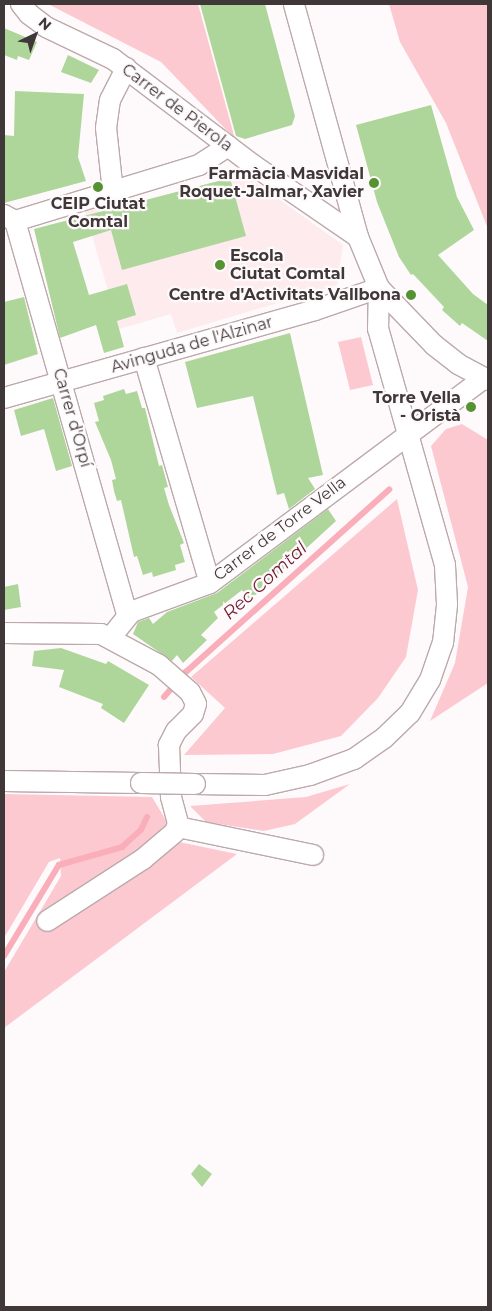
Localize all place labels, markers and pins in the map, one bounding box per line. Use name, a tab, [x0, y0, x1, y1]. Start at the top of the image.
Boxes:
place label: Farmàcia Masvidal Roquet-Jalmar, Xavier	[179, 164, 364, 202]
marker: Farmàcia Masvidal Roquet-Jalmar, Xavier	[368, 177, 380, 189]
marker: CEIP Ciutat Comtal	[92, 181, 104, 193]
place label: CEIP Ciutat Comtal	[51, 194, 145, 232]
place label: Escola Ciutat Comtal	[230, 246, 345, 284]
marker: Escola Ciutat Comtal	[214, 259, 226, 271]
place label: Centre d'Activitats Vallbona	[169, 285, 401, 305]
marker: Centre d'Activitats Vallbona	[405, 289, 417, 301]
place label: Torre Vella - Oristà	[373, 388, 461, 426]
marker: Torre Vella - Oristà	[465, 401, 477, 413]

